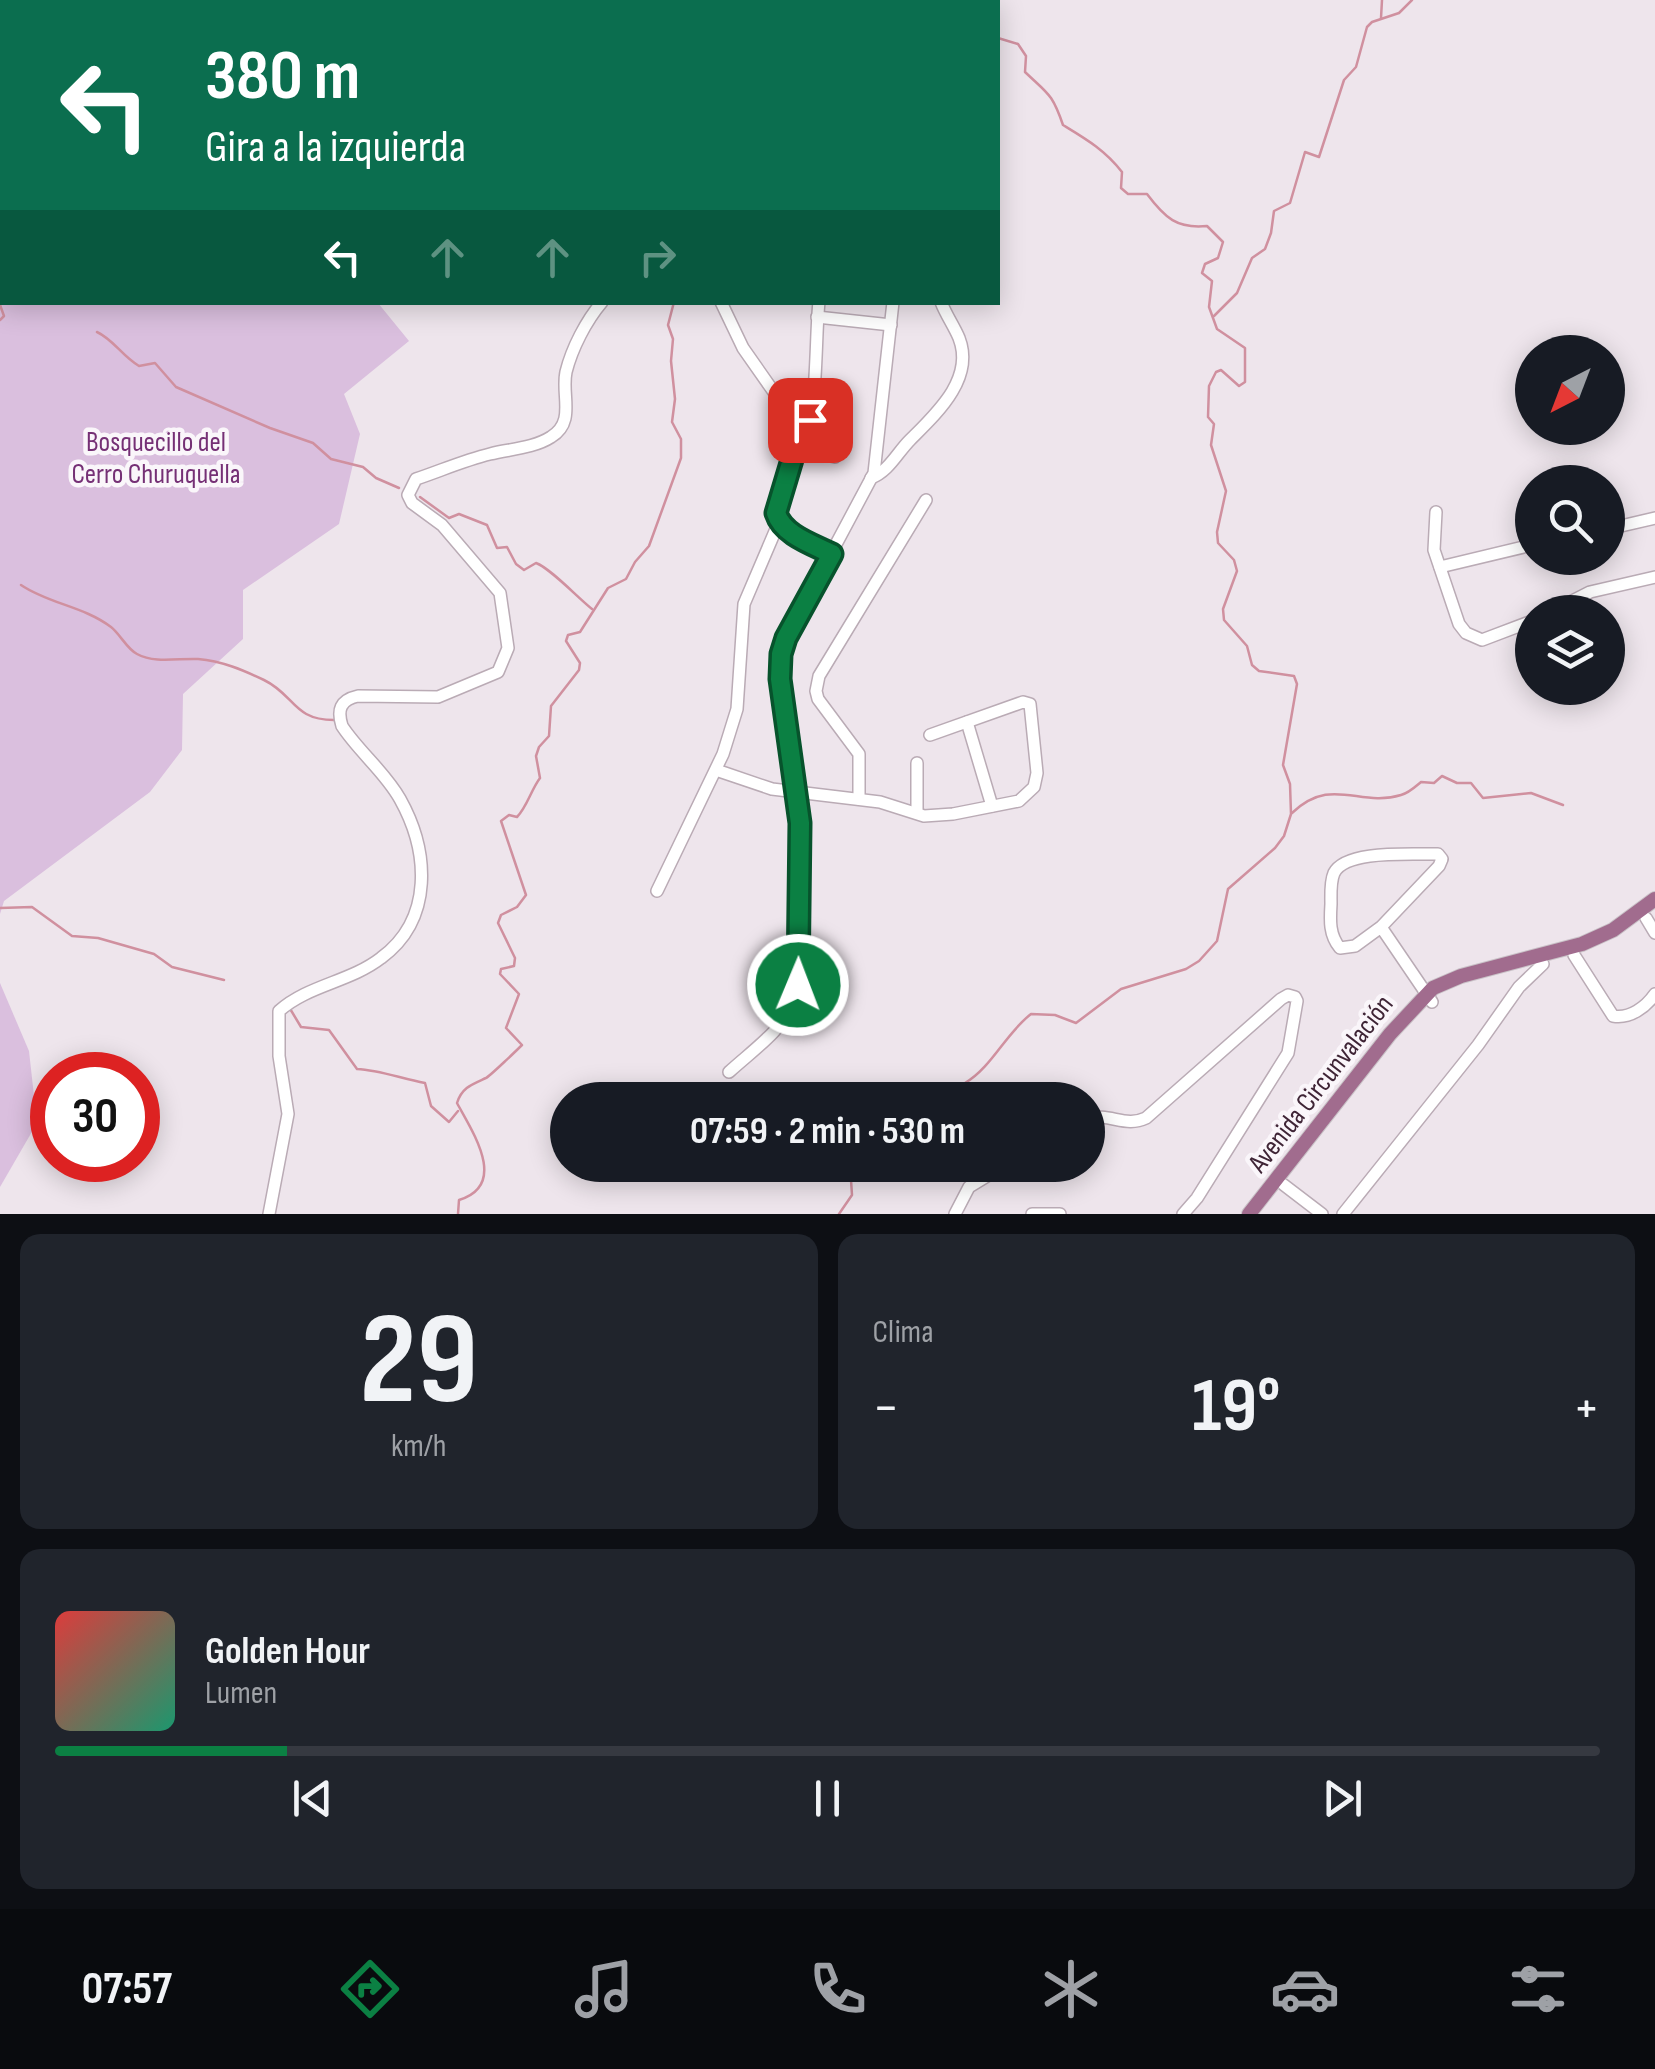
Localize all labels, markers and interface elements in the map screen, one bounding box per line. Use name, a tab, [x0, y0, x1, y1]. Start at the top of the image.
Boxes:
text: 380 m	[205, 35, 360, 119]
icon: left	[40, 40, 170, 170]
text: Gira a la izquierda	[205, 120, 466, 175]
icon: left	[315, 230, 370, 285]
icon: ahead	[420, 230, 475, 285]
icon: ahead	[525, 230, 580, 285]
icon: right	[630, 230, 685, 285]
north arrow	[1515, 335, 1625, 445]
map controls	[1515, 335, 1625, 705]
pin	[768, 378, 853, 463]
icon: arrive	[783, 393, 838, 448]
park label: Bosquecillo del Cerro Churuquella	[71, 426, 241, 491]
button: search	[1515, 465, 1625, 575]
button: layers	[1515, 595, 1625, 705]
position arrow	[746, 933, 850, 1037]
street label: Avenida Circunvalación	[1241, 989, 1400, 1180]
speed limit sign: 30	[30, 1052, 160, 1182]
text: 07:59 · 2 min · 530 m	[690, 1109, 965, 1154]
text: 29	[359, 1284, 478, 1440]
text: Clima	[873, 1313, 933, 1352]
text: 19°	[1192, 1362, 1280, 1453]
text: −	[873, 1375, 899, 1442]
text: +	[1573, 1375, 1600, 1442]
text: km/h	[391, 1427, 446, 1466]
text: Golden Hour	[205, 1629, 370, 1674]
text: Lumen	[205, 1674, 277, 1713]
icon: previous	[285, 1771, 340, 1826]
icon: pause	[800, 1771, 855, 1826]
icon: next	[1315, 1771, 1370, 1826]
icon: directions	[335, 1954, 405, 2024]
icon: music	[569, 1954, 639, 2024]
icon: phone	[803, 1954, 873, 2024]
icon: climate	[1036, 1954, 1106, 2024]
icon: car	[1270, 1954, 1340, 2024]
icon: filters	[1503, 1954, 1573, 2024]
text: 07:57	[82, 1962, 172, 2017]

